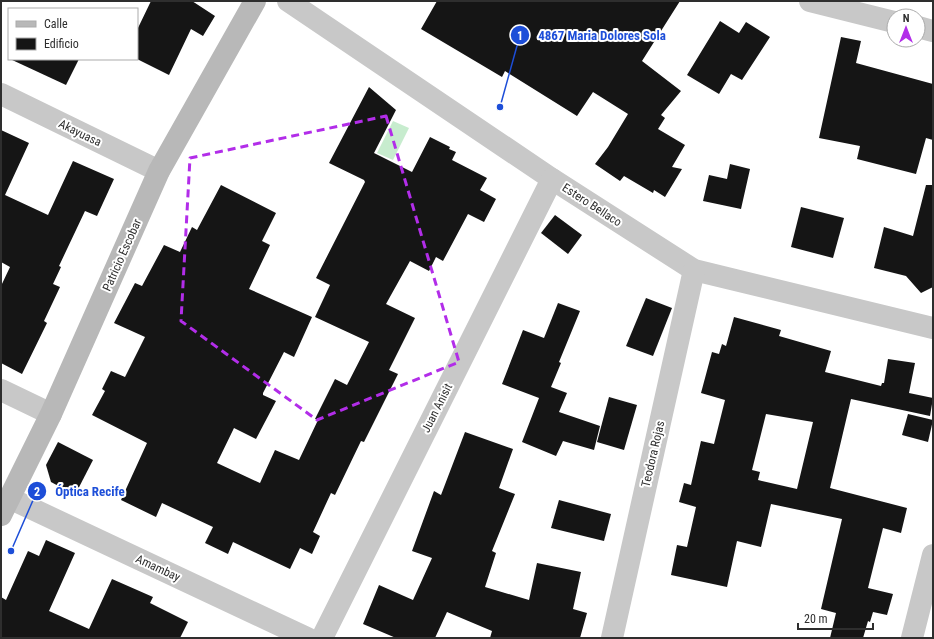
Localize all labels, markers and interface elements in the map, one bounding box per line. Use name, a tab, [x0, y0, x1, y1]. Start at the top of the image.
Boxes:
legend	[8, 8, 138, 60]
north arrow	[886, 8, 926, 48]
text: N	[903, 12, 910, 25]
text: Calle	[44, 17, 68, 31]
callout: 4867 Maria Dolores Sola	[510, 23, 673, 48]
text: 4867 Maria Dolores Sola	[538, 28, 666, 43]
text: 1	[517, 29, 523, 43]
text: Edificio	[44, 37, 79, 51]
street label: Akayuasa	[56, 117, 104, 149]
street label: Estero Bellaco	[560, 181, 624, 229]
street label: Patricio Escobar	[100, 216, 144, 293]
street label: Juan Anisit	[419, 381, 456, 435]
street label: Teodora Rojas	[639, 420, 667, 488]
callout: Óptica Recife	[27, 479, 133, 504]
text: Óptica Recife	[55, 484, 125, 499]
text: 2	[34, 485, 40, 499]
street label: Amambay	[134, 552, 182, 584]
scale bar	[798, 605, 873, 631]
text: 20 m	[804, 612, 828, 626]

